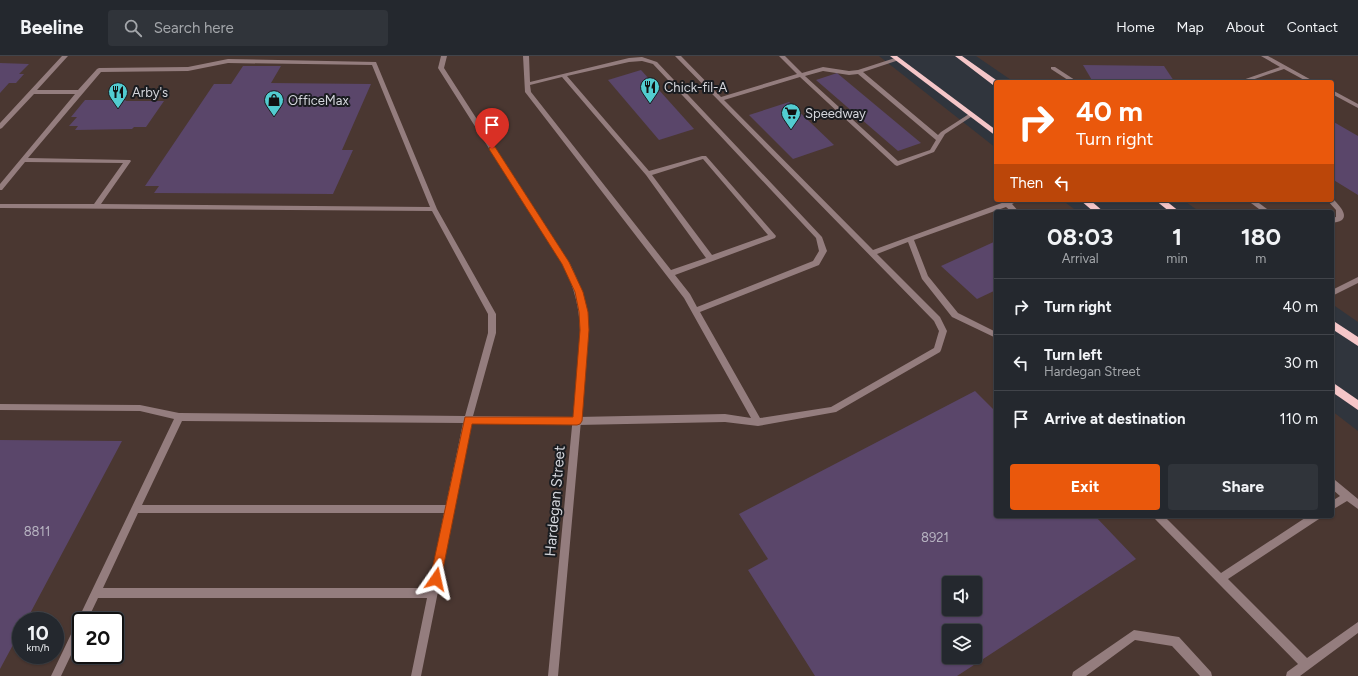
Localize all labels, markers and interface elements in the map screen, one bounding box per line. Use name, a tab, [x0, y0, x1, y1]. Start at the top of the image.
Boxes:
search box	[108, 10, 388, 46]
text: Beeline	[20, 16, 84, 39]
icon: search	[122, 17, 144, 39]
text: Search here	[154, 19, 234, 37]
text: Home	[1116, 19, 1155, 36]
text: Map	[1177, 19, 1204, 36]
text: About	[1226, 19, 1265, 36]
text: Contact	[1287, 19, 1338, 36]
restaurant icon: Chick-fil-A	[639, 76, 661, 104]
place label: Chick-fil-A	[664, 80, 727, 95]
restaurant icon: Arby's	[107, 81, 129, 109]
place label: Arby's	[132, 85, 168, 100]
shop icon: OfficeMax	[263, 89, 285, 117]
place label: OfficeMax	[288, 93, 349, 108]
text: 40 m	[1076, 94, 1143, 128]
icon: right	[1010, 96, 1062, 148]
supermarket icon: Speedway	[780, 102, 802, 130]
place label: Speedway	[805, 106, 866, 121]
pin	[475, 108, 509, 149]
icon: arrive	[481, 114, 503, 136]
text: Turn right	[1076, 128, 1153, 150]
icon: left	[1051, 172, 1073, 194]
text: Then	[1010, 174, 1043, 192]
text: 08:03	[1047, 222, 1113, 251]
text: 1	[1172, 222, 1182, 251]
text: 180	[1241, 222, 1281, 251]
text: Arrival	[1062, 251, 1099, 266]
text: min	[1166, 251, 1188, 266]
text: m	[1255, 251, 1266, 266]
icon: right	[1010, 296, 1032, 318]
text: Turn right	[1044, 298, 1112, 316]
text: 40 m	[1283, 298, 1318, 316]
text: Turn left	[1044, 346, 1102, 364]
icon: left	[1010, 352, 1032, 374]
text: 30 m	[1284, 354, 1318, 372]
text: Hardegan Street	[1044, 364, 1141, 379]
icon: arrive	[1010, 408, 1032, 430]
text: Arrive at destination	[1044, 410, 1185, 428]
text: 110 m	[1280, 410, 1318, 428]
street label: Hardegan Street	[541, 444, 569, 557]
button: Exit	[1010, 464, 1160, 510]
button: Share	[1168, 464, 1318, 510]
house number: 8811	[24, 524, 50, 539]
house number: 8921	[921, 530, 949, 545]
position arrow	[415, 558, 457, 600]
map controls	[942, 576, 982, 664]
button: sound	[942, 576, 982, 616]
speed limit sign: 20	[72, 612, 124, 664]
text: 10	[27, 621, 49, 645]
button: layers	[942, 624, 982, 664]
text: km/h	[27, 641, 49, 654]

